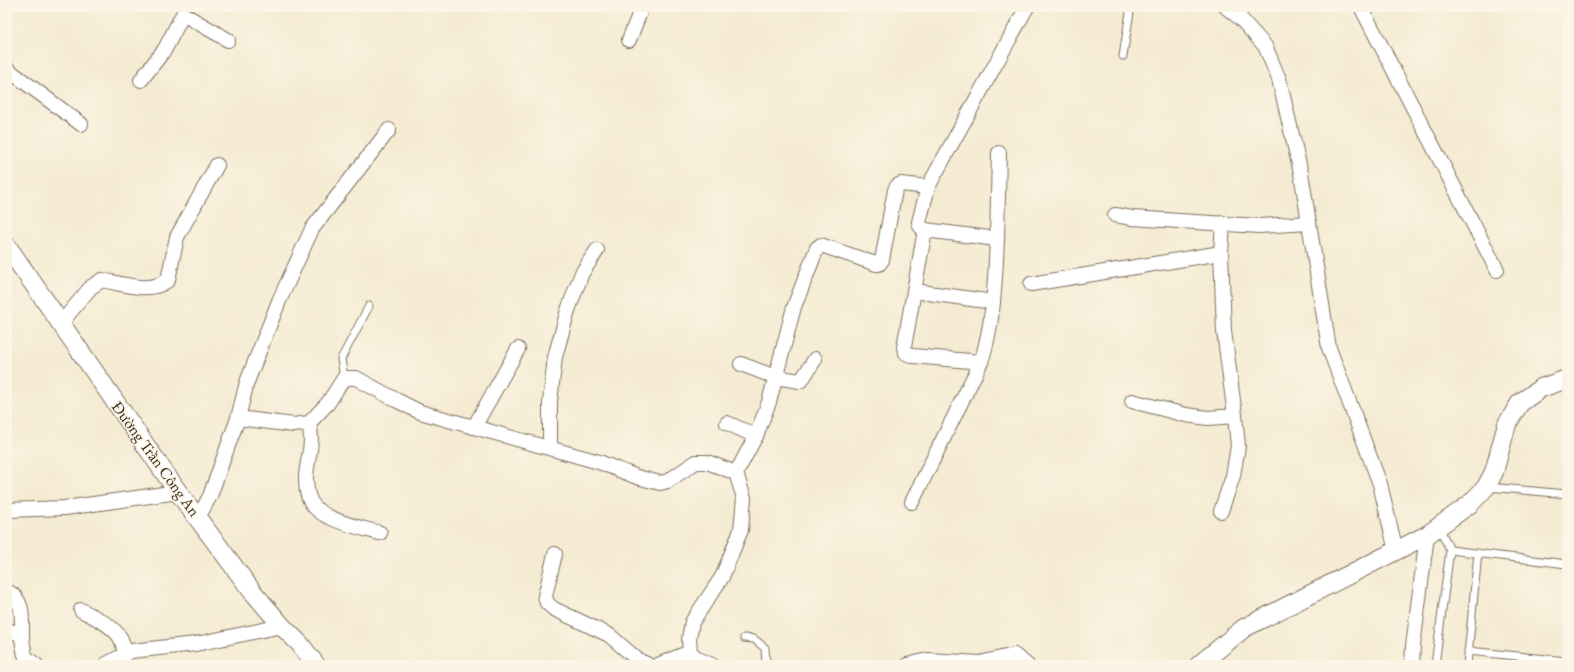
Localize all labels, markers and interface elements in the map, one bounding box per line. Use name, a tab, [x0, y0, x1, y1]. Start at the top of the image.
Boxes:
street label: Đường Trần Công An	[107, 397, 205, 521]

